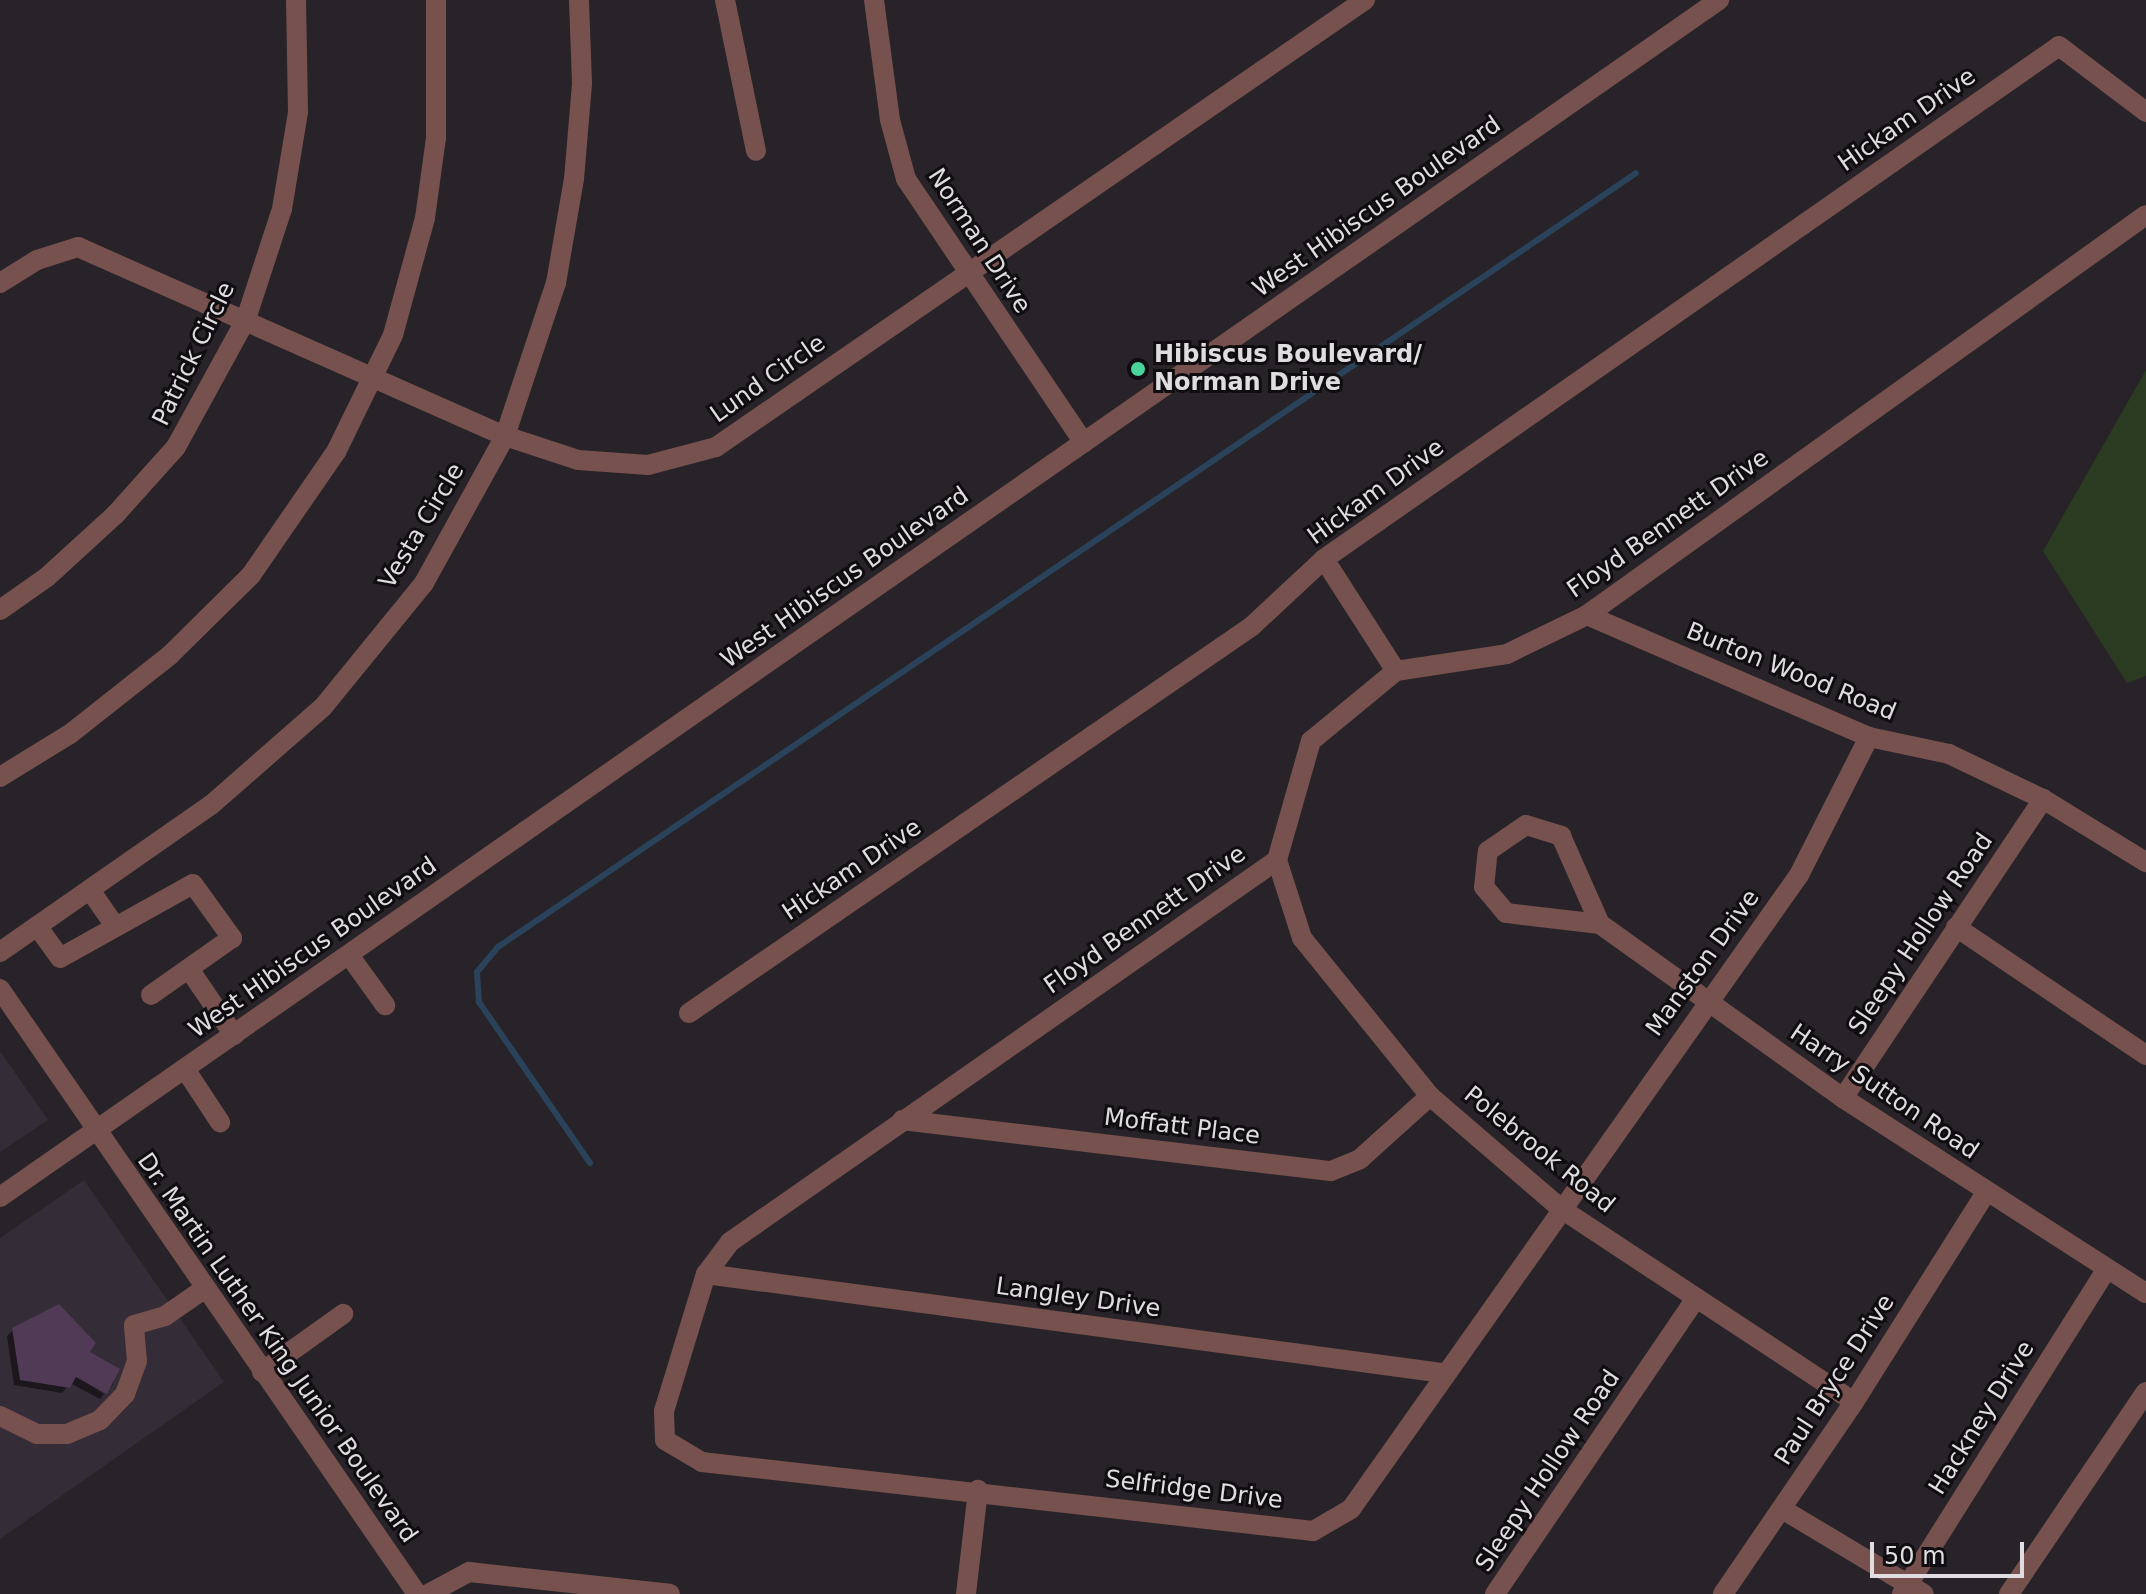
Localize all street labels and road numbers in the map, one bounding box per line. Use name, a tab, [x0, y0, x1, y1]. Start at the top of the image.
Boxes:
street label: Hickam Drive	[1833, 62, 1981, 178]
street label: West Hibiscus Boulevard	[1248, 110, 1506, 304]
street label: Norman Drive	[921, 163, 1037, 319]
street label: Patrick Circle	[147, 278, 241, 430]
street label: Lund Circle	[705, 329, 831, 429]
street label: Hickam Drive	[1302, 433, 1450, 551]
street label: Floyd Bennett Drive	[1562, 444, 1774, 604]
street label: Vesta Circle	[373, 458, 471, 594]
street label: West Hibiscus Boulevard	[716, 481, 974, 675]
street label: Burton Wood Road	[1682, 617, 1900, 727]
street label: Hickam Drive	[777, 813, 927, 927]
street label: Sleepy Hollow Road	[1843, 828, 1999, 1040]
street label: Floyd Bennett Drive	[1039, 840, 1251, 1000]
street label: West Hibiscus Boulevard	[184, 851, 442, 1045]
street label: Manston Drive	[1640, 884, 1766, 1042]
street label: Harry Sutton Road	[1784, 1018, 1984, 1166]
street label: Polebrook Road	[1458, 1080, 1620, 1220]
street label: Moffatt Place	[1102, 1103, 1262, 1151]
street label: Dr. Martin Luther King Junior Boulevard	[131, 1148, 423, 1548]
street label: Langley Drive	[994, 1272, 1162, 1324]
street label: Paul Bryce Drive	[1769, 1289, 1901, 1471]
street label: Hackney Drive	[1923, 1336, 2041, 1500]
street label: Sleepy Hollow Road	[1470, 1365, 1626, 1577]
street label: Selfridge Drive	[1104, 1465, 1284, 1515]

